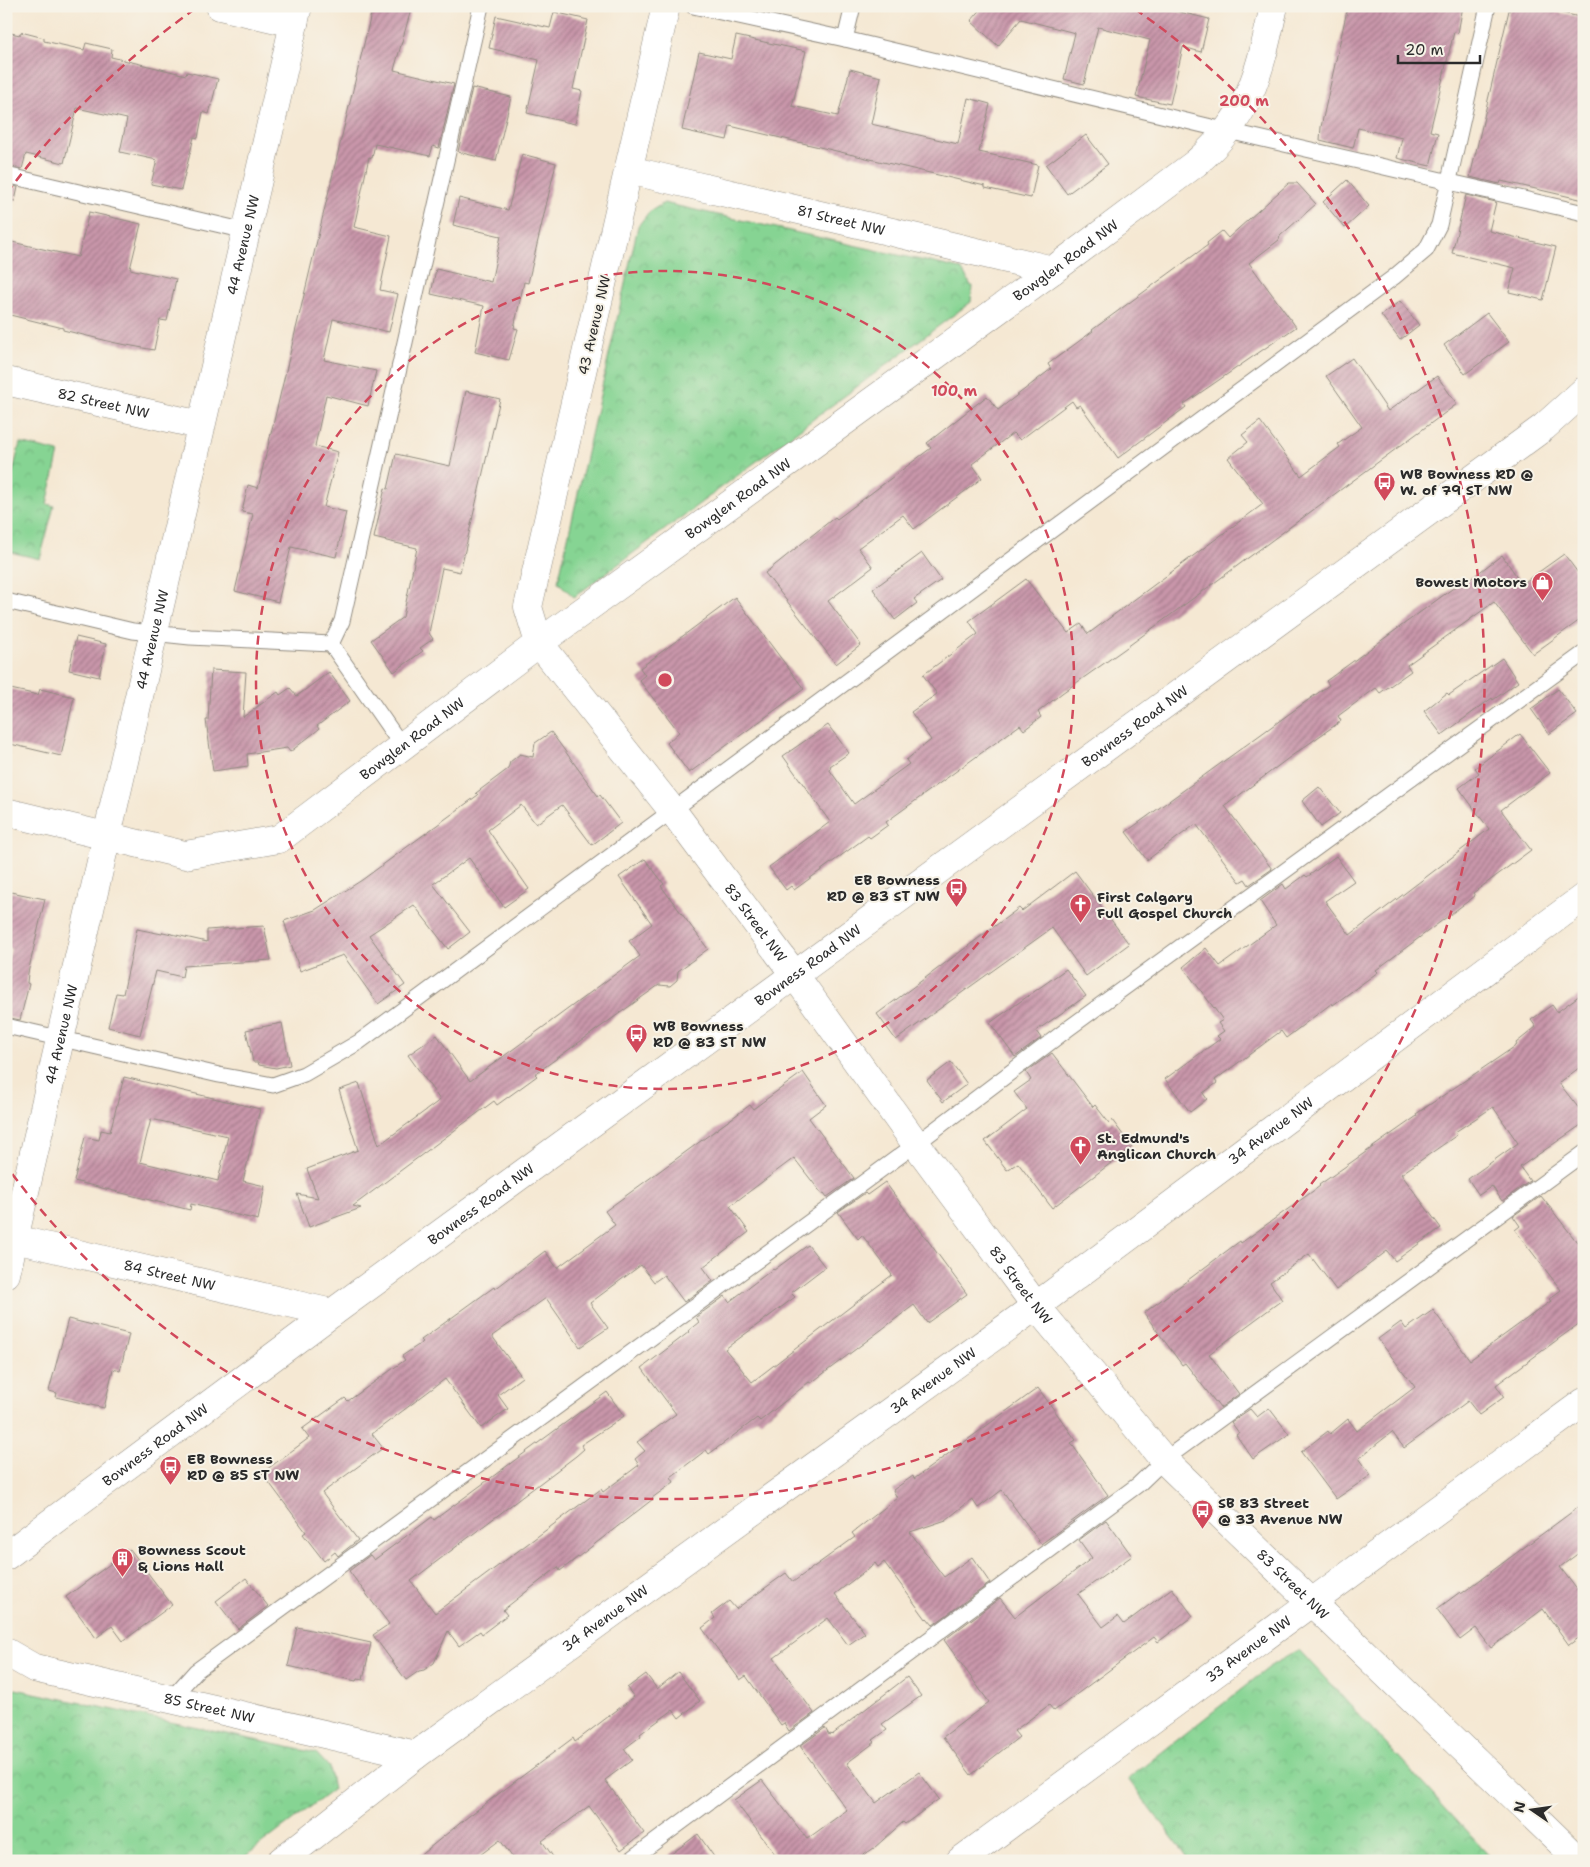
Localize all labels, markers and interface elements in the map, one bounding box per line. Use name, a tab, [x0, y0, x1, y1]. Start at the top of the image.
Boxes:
scale bar	[1398, 32, 1480, 64]
text: 20 m	[1405, 40, 1444, 60]
text: 200 m	[1219, 91, 1269, 111]
street label: 44 Avenue NW	[223, 193, 263, 297]
street label: 81 Street NW	[795, 201, 887, 239]
street label: Bowglen Road NW	[1009, 215, 1122, 305]
street label: 43 Avenue NW	[574, 273, 614, 377]
text: 100 m	[931, 381, 977, 401]
street label: 82 Street NW	[56, 384, 151, 422]
street label: Bowglen Road NW	[682, 454, 795, 543]
place label: WB Bowness RD @ W. of 79 ST NW	[1400, 465, 1533, 499]
bus stop icon: WB Bowness RD @ W. of 79 ST NW	[1372, 470, 1396, 501]
shop icon: Bowest Motors	[1531, 570, 1555, 601]
place label: Bowest Motors	[1416, 573, 1527, 591]
street label: 44 Avenue NW	[132, 588, 172, 691]
centre of rings	[656, 671, 674, 689]
street label: Bowness Road NW	[1078, 681, 1191, 771]
street label: Bowglen Road NW	[356, 693, 468, 784]
place label: EB Bowness RD @ 83 ST NW	[827, 871, 940, 905]
bus stop icon: EB Bowness RD @ 83 ST NW	[944, 876, 968, 907]
street label: 83 Street NW	[721, 880, 791, 965]
place label: First Calgary Full Gospel Church	[1097, 888, 1232, 922]
church icon: First Calgary Full Gospel Church	[1069, 893, 1093, 924]
street label: Bowness Road NW	[751, 920, 865, 1010]
street label: 44 Avenue NW	[41, 982, 81, 1086]
place label: WB Bowness RD @ 83 ST NW	[653, 1017, 766, 1051]
bus stop icon: WB Bowness RD @ 83 ST NW	[625, 1022, 649, 1053]
street label: 34 Avenue NW	[1224, 1093, 1317, 1169]
place label: St. Edmund's Anglican Church	[1097, 1129, 1216, 1163]
church icon: St. Edmund's Anglican Church	[1069, 1134, 1093, 1165]
street label: Bowness Road NW	[424, 1159, 538, 1249]
street label: 83 Street NW	[985, 1242, 1056, 1328]
street label: 84 Street NW	[122, 1256, 217, 1295]
street label: 34 Avenue NW	[886, 1343, 980, 1418]
street label: Bowness Road NW	[99, 1400, 212, 1490]
place label: EB Bowness RD @ 85 ST NW	[187, 1450, 300, 1484]
bus stop icon: EB Bowness RD @ 85 ST NW	[159, 1455, 183, 1486]
place label: SB 83 Street @ 33 Avenue NW	[1218, 1494, 1343, 1528]
bus stop icon: SB 83 Street @ 33 Avenue NW	[1190, 1499, 1214, 1530]
place label: Bowness Scout & Lions Hall	[138, 1541, 246, 1575]
street label: 83 Street NW	[1253, 1545, 1333, 1623]
building icon: Bowness Scout & Lions Hall	[110, 1546, 134, 1577]
street label: 34 Avenue NW	[558, 1581, 652, 1655]
street label: 33 Avenue NW	[1202, 1611, 1295, 1686]
street label: 85 Street NW	[162, 1689, 257, 1727]
north arrow	[1508, 1784, 1558, 1834]
text: N	[1509, 1800, 1529, 1815]

